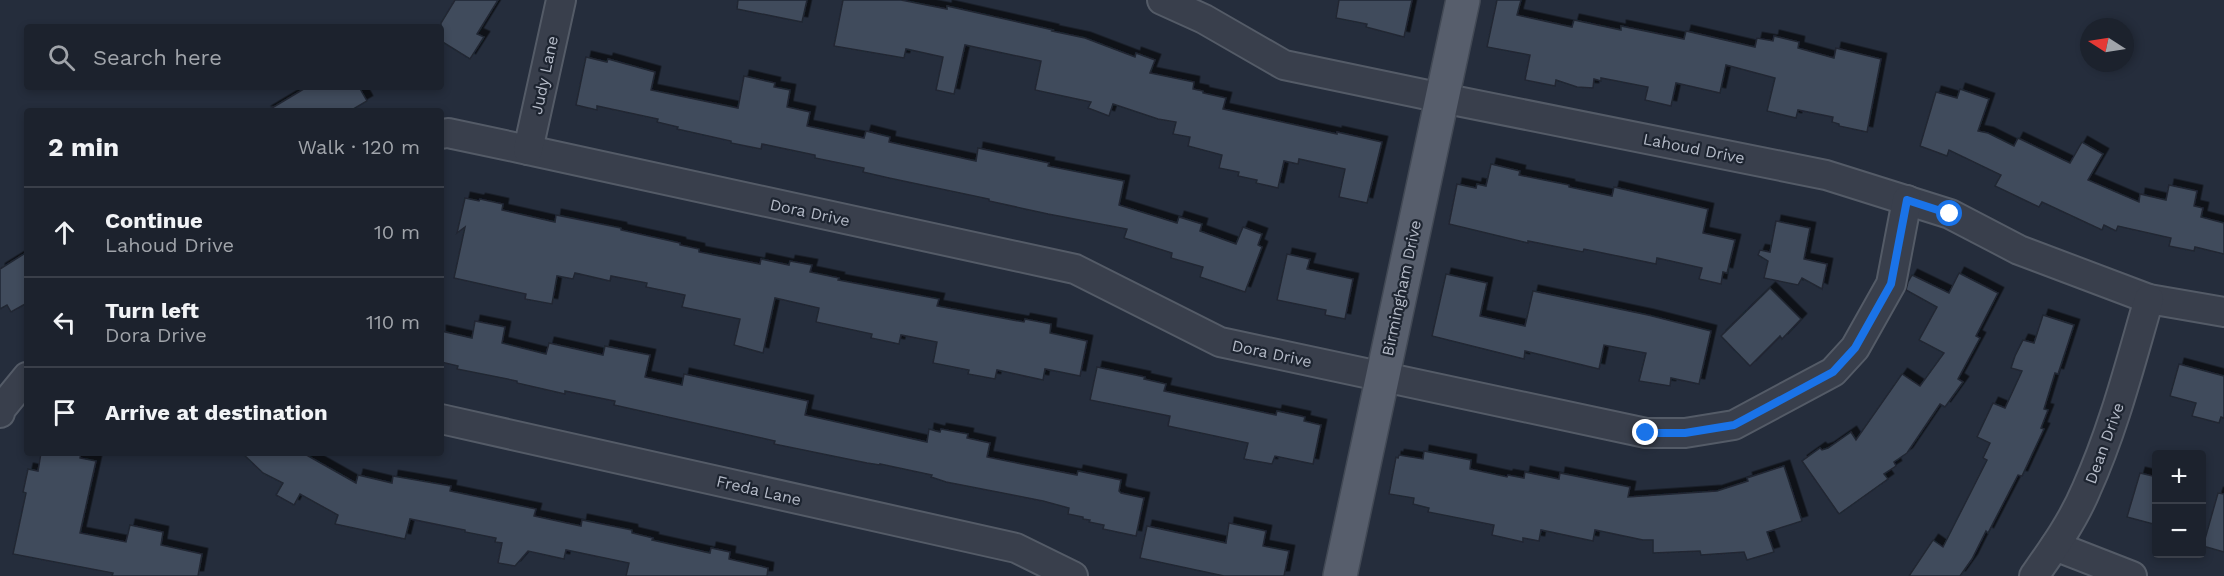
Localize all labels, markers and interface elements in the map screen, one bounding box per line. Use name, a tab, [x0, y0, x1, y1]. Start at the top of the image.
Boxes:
north arrow	[2080, 18, 2134, 72]
search box	[24, 24, 444, 90]
street label: Judy Lane	[527, 34, 562, 116]
icon: search	[45, 41, 78, 74]
text: Search here	[93, 45, 222, 70]
street label: Lahoud Drive	[1641, 129, 1746, 168]
text: 2 min	[48, 132, 119, 162]
text: Walk · 120 m	[298, 135, 420, 159]
street label: Dora Drive	[768, 195, 852, 230]
route start	[1936, 200, 1962, 226]
text: Continue	[105, 208, 203, 233]
icon: ahead	[48, 216, 81, 249]
street label: Birmingham Drive	[1378, 218, 1425, 358]
text: 10 m	[374, 220, 420, 244]
text: Lahoud Drive	[105, 233, 234, 257]
text: Turn left	[105, 298, 199, 323]
icon: left	[48, 306, 81, 339]
text: 110 m	[366, 310, 420, 334]
text: Dora Drive	[105, 323, 207, 347]
street label: Dora Drive	[1230, 336, 1314, 371]
icon: arrive	[48, 396, 81, 429]
text: Arrive at destination	[105, 400, 328, 425]
street label: Dean Drive	[2081, 400, 2128, 486]
route end	[1632, 419, 1658, 445]
map controls	[2152, 450, 2206, 558]
button: +	[2152, 450, 2206, 504]
street label: Freda Lane	[715, 471, 803, 509]
button: −	[2152, 504, 2206, 558]

